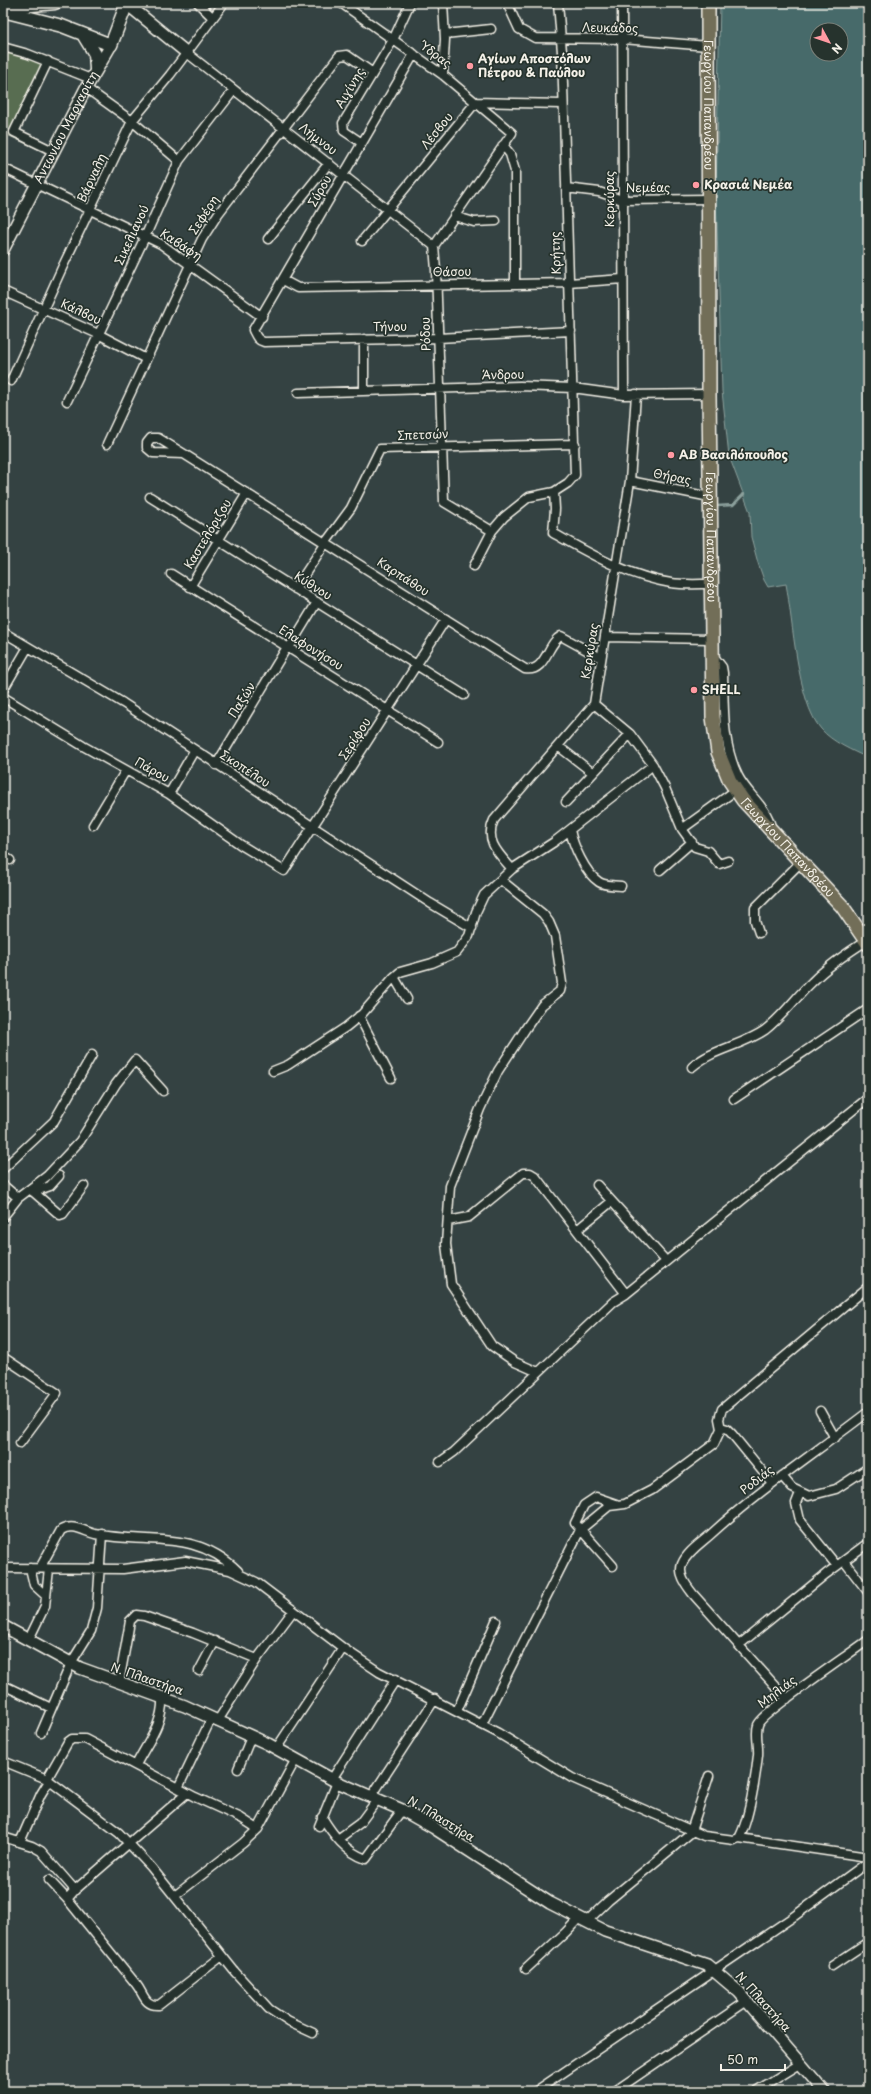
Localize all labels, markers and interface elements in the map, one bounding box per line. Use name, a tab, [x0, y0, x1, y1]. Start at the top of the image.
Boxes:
street label: Λευκάδος	[582, 18, 638, 36]
north arrow	[809, 22, 849, 62]
street label: Ύδρας	[416, 36, 456, 72]
street label: Γεωργίου Παπανδρέου	[700, 40, 718, 170]
text: N	[828, 40, 846, 58]
place label: Αγίων Αποστόλων Πέτρου & Παύλου	[478, 49, 591, 81]
marker: Αγίων Αποστόλων Πέτρου & Παύλου	[465, 61, 475, 71]
street label: Αιγίνης	[330, 64, 368, 111]
street label: Αντωνίου Μαργαρίτη	[29, 67, 102, 186]
street label: Λέσβου	[416, 108, 457, 153]
street label: Λήμνου	[296, 118, 342, 159]
street label: Βάρναλη	[72, 150, 110, 205]
street label: Σύρου	[303, 171, 336, 210]
street label: Κερκύρας	[600, 171, 618, 227]
place label: Κρασιά Νεμέα	[704, 175, 793, 193]
street label: Νεμέας	[626, 178, 670, 196]
marker: Κρασιά Νεμέα	[691, 180, 701, 190]
street label: Σεφέρη	[184, 191, 223, 238]
street label: Σικελιανού	[109, 201, 153, 268]
street label: Καβάφη	[157, 224, 206, 265]
street label: Κρήτης	[545, 231, 565, 275]
street label: Θάσου	[432, 262, 472, 280]
street label: Κάλβου	[58, 294, 105, 328]
street label: Τήνου	[373, 317, 407, 335]
street label: Ρόδου	[415, 317, 435, 351]
street label: Άνδρου	[482, 365, 525, 383]
street label: Σπετσών	[397, 424, 449, 444]
place label: ΑΒ Βασιλόπουλος	[679, 445, 789, 463]
marker: ΑΒ Βασιλόπουλος	[666, 450, 676, 460]
street label: Θήρας	[652, 464, 693, 489]
street label: Γεωργίου Παπανδρέου	[702, 472, 722, 602]
street label: Καστελόριζου	[179, 495, 235, 572]
street label: Καρπάθου	[374, 552, 433, 600]
street label: Κύθνου	[291, 566, 336, 604]
street label: Ελαφονήσου	[276, 620, 347, 674]
street label: Κερκύρας	[576, 622, 602, 680]
street label: Παξών	[223, 678, 259, 721]
place label: SHELL	[702, 680, 741, 698]
marker: SHELL	[689, 685, 699, 695]
street label: Σερίφου	[334, 714, 375, 763]
street label: Σκοπέλου	[217, 745, 274, 791]
street label: Πάρου	[132, 752, 173, 786]
street label: Γεωργίου Παπανδρέου	[737, 793, 839, 901]
street label: Ροδιάς	[736, 1460, 777, 1498]
street label: Ν. Πλαστήρα	[109, 1657, 186, 1699]
street label: Μηλιάς	[753, 1671, 800, 1712]
street label: Ν. Πλαστήρα	[404, 1791, 479, 1846]
street label: Ν. Πλαστήρα	[732, 1967, 796, 2036]
scale bar	[721, 2046, 785, 2072]
text: 50 m	[727, 2050, 758, 2068]

